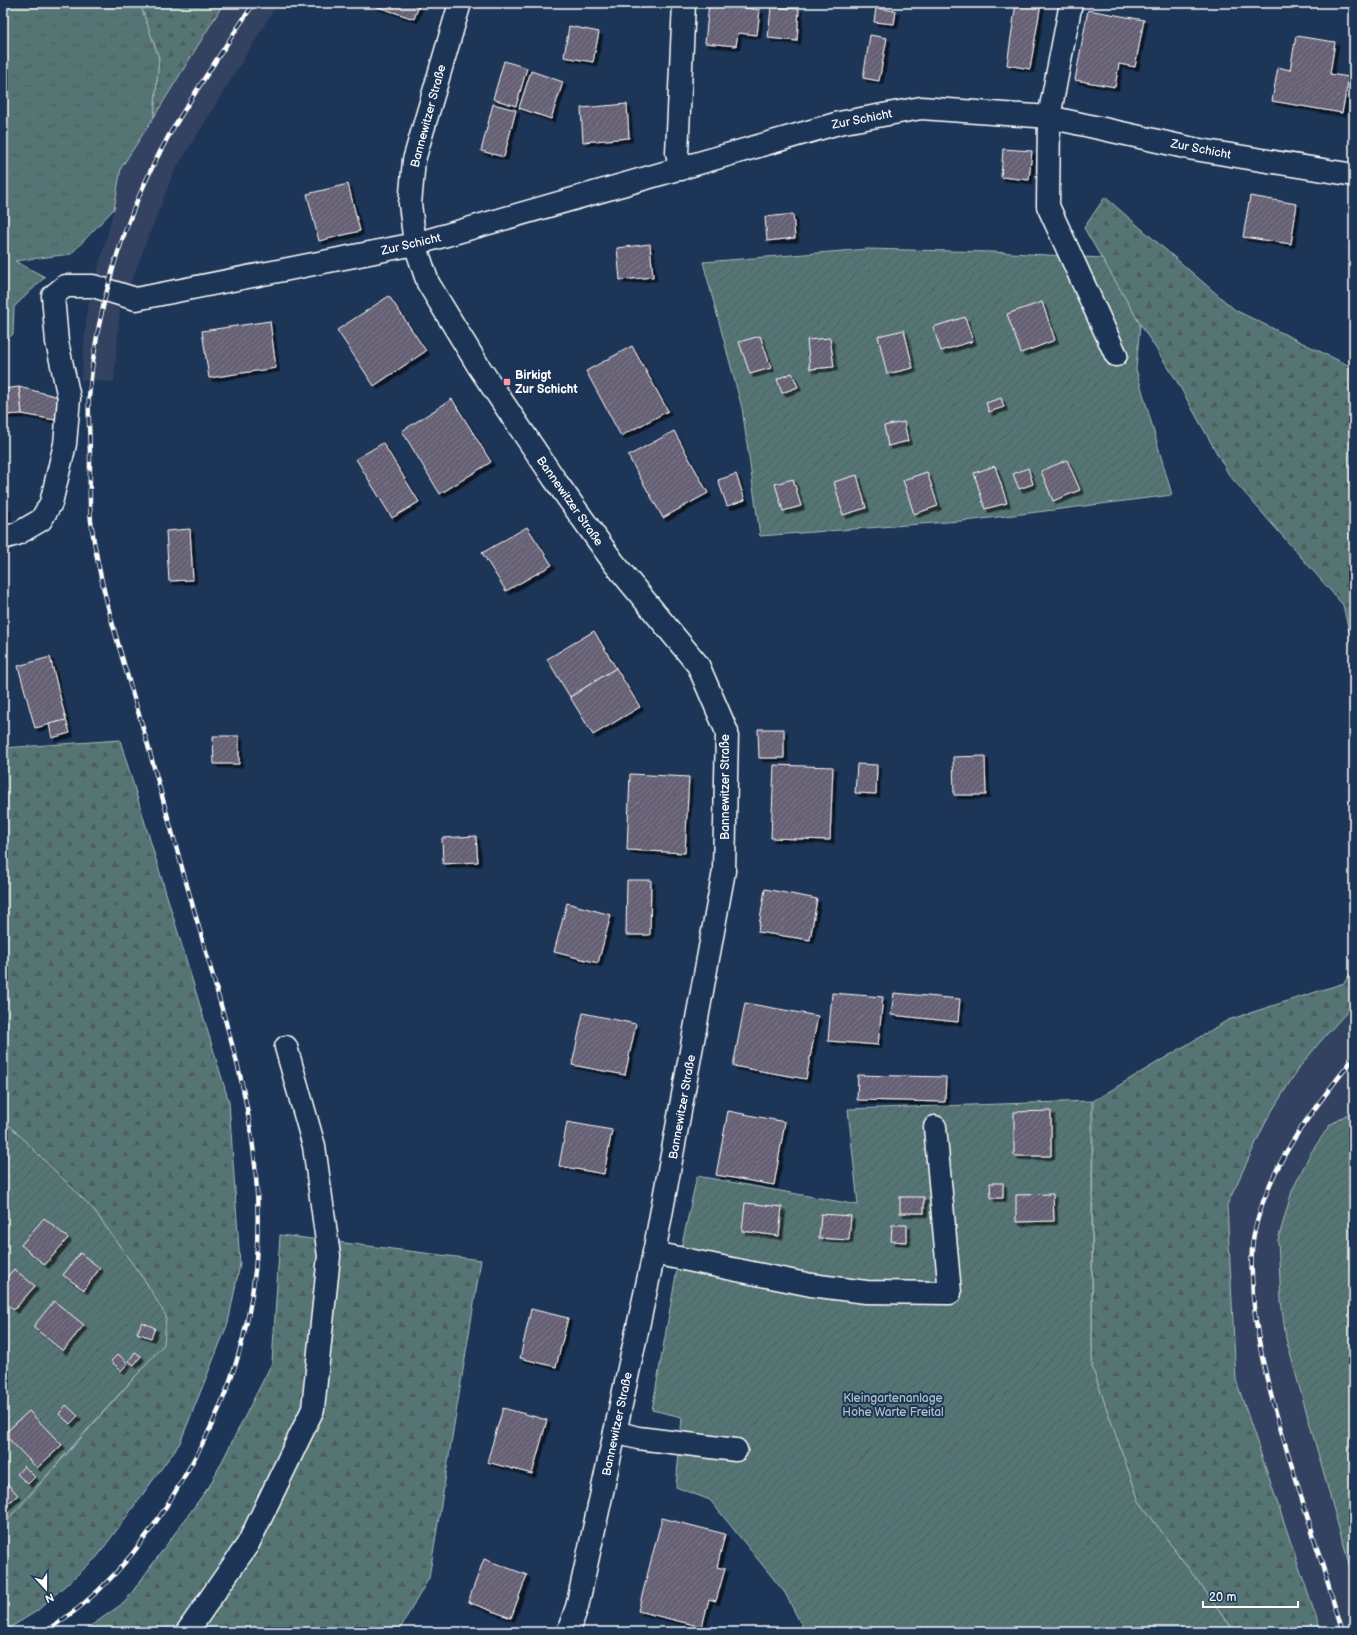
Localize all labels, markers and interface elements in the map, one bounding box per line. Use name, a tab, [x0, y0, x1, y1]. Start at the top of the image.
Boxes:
street label: Bannewitzer Straße	[408, 63, 449, 169]
street label: Zur Schicht	[830, 106, 894, 133]
street label: Zur Schicht	[1169, 136, 1233, 163]
street label: Zur Schicht	[379, 230, 443, 259]
place label: Birkigt Zur Schicht	[515, 368, 577, 397]
marker: Birkigt Zur Schicht	[502, 377, 512, 387]
street label: Bannewitzer Straße	[533, 454, 606, 549]
street label: Bannewitzer Straße	[718, 734, 733, 840]
street label: Bannewitzer Straße	[666, 1054, 699, 1161]
street label: Bannewitzer Straße	[599, 1371, 636, 1477]
park label: Kleingartenanlage Hohe Warte Freital	[842, 1391, 944, 1420]
north arrow	[26, 1569, 66, 1609]
scale bar	[1203, 1583, 1298, 1609]
text: N	[43, 1590, 56, 1605]
text: 20 m	[1209, 1590, 1236, 1605]

